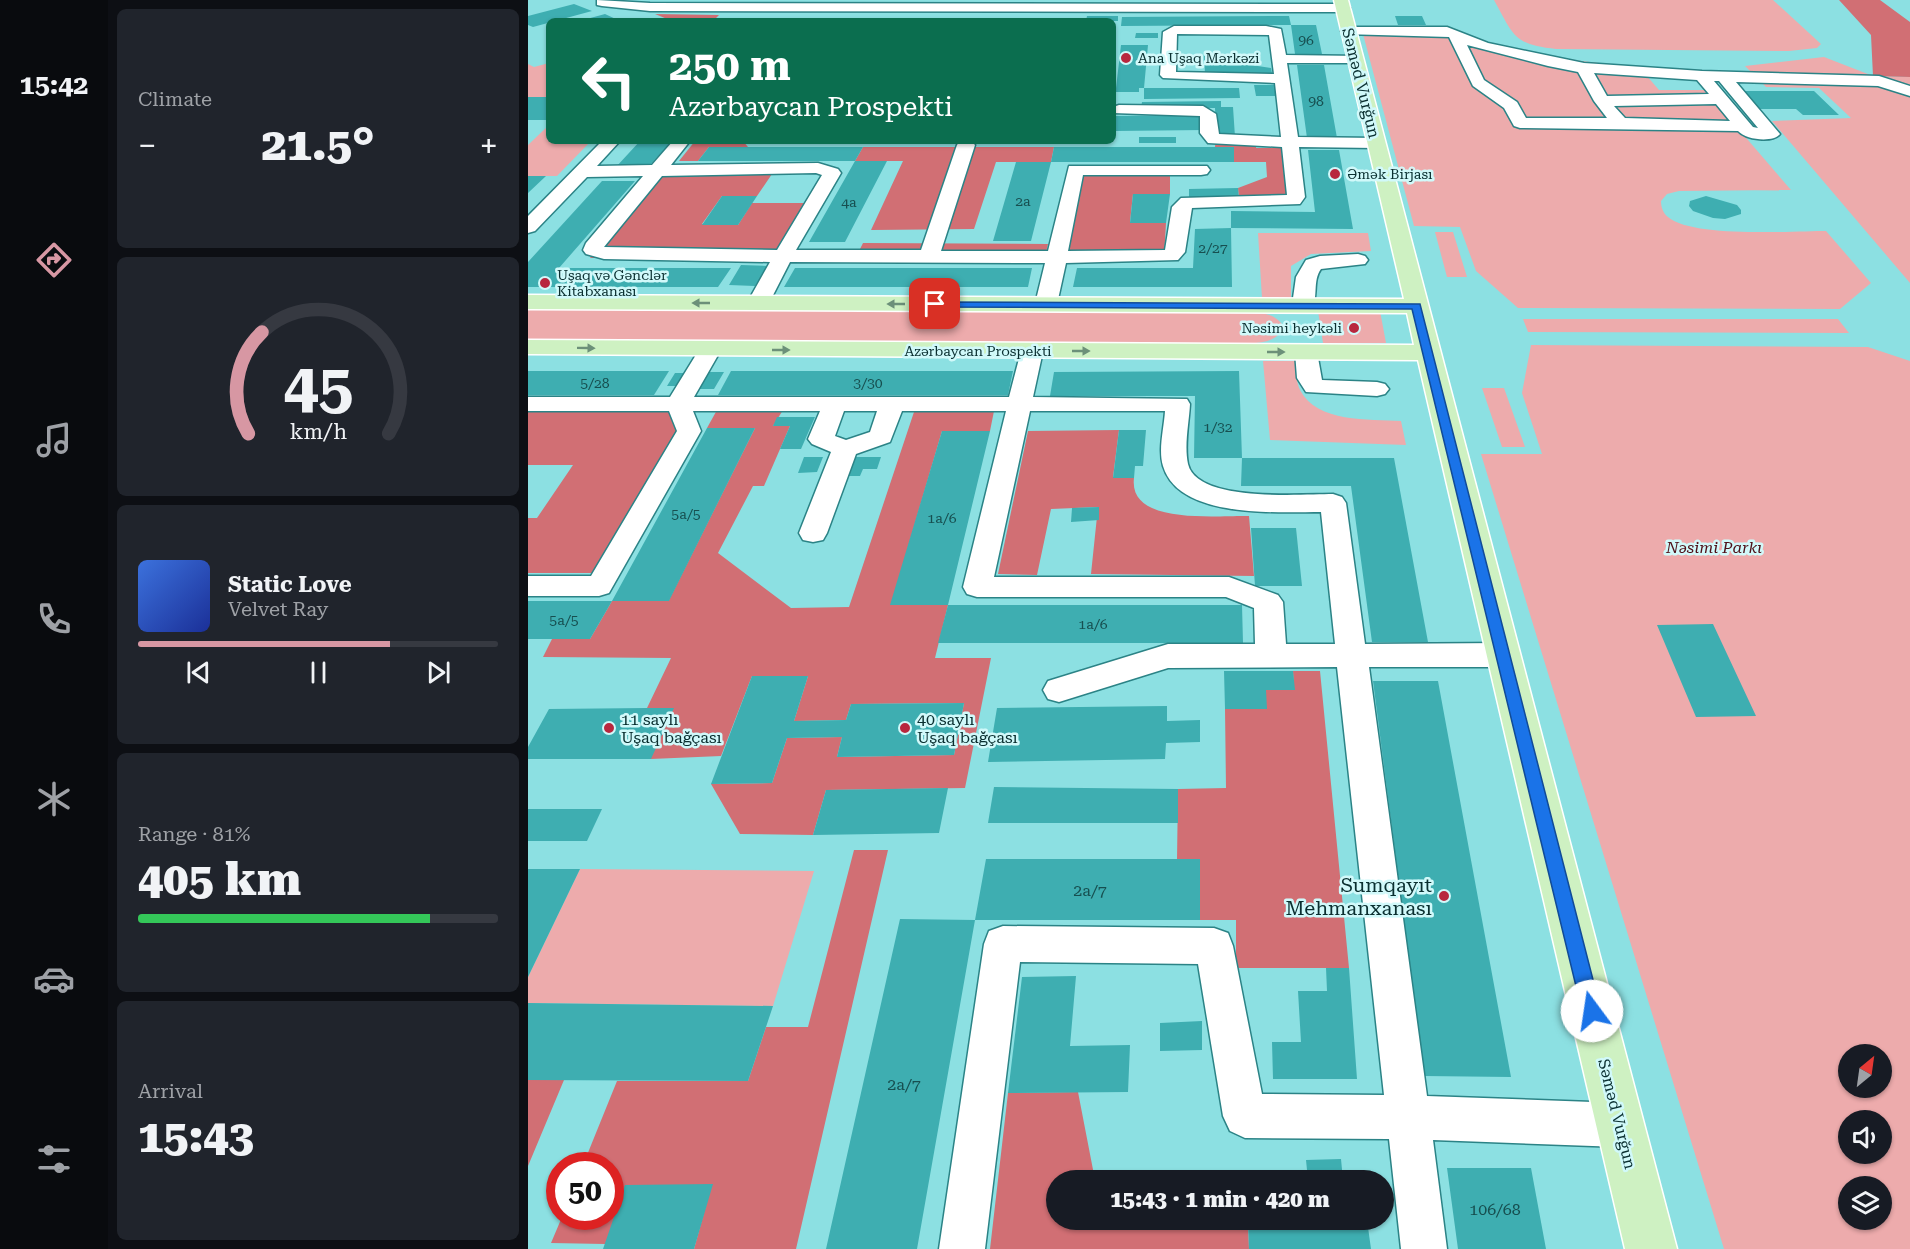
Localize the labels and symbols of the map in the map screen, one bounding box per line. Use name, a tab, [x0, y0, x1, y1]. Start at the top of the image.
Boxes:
street label: Səməd Vurğun	[1338, 26, 1384, 140]
house number: 96	[1298, 32, 1314, 48]
place label: Ana Uşaq Mərkəzi	[1138, 50, 1260, 66]
marker: Ana Uşaq Mərkəzi	[1119, 51, 1133, 65]
house number: 98	[1308, 93, 1324, 109]
place label: Əmək Birjası	[1347, 166, 1433, 182]
marker: Əmək Birjası	[1328, 167, 1342, 181]
house number: 2a	[1015, 193, 1031, 209]
house number: 4a	[841, 194, 857, 210]
house number: 2/27	[1198, 240, 1228, 256]
place label: Uşaq və Gənclər Kitabxanası	[557, 267, 667, 299]
marker: Uşaq və Gənclər Kitabxanası	[538, 276, 552, 290]
pin	[909, 278, 960, 329]
one-way arrow	[691, 298, 710, 308]
one-way arrow	[886, 299, 905, 309]
place label: Nəsimi heykəli	[1241, 320, 1343, 336]
marker: Nəsimi heykəli	[1347, 321, 1361, 335]
one-way arrow	[577, 343, 596, 353]
street label: Azərbaycan Prospekti	[904, 343, 1052, 359]
one-way arrow	[772, 346, 791, 355]
one-way arrow	[1072, 346, 1091, 356]
one-way arrow	[1267, 347, 1286, 357]
house number: 5/28	[580, 375, 610, 391]
house number: 3/30	[853, 375, 883, 391]
house number: 1/32	[1203, 419, 1233, 435]
house number: 5a/5	[671, 506, 701, 522]
house number: 1a/6	[927, 510, 957, 526]
park label: Nəsimi Parkı	[1665, 538, 1762, 557]
house number: 5a/5	[549, 612, 579, 628]
house number: 1a/6	[1078, 616, 1108, 632]
place label: 11 saylı Uşaq bağçası	[621, 710, 722, 747]
place label: 40 saylı Uşaq bağçası	[917, 710, 1018, 747]
marker: 11 saylı Uşaq bağçası	[602, 721, 616, 735]
marker: 40 saylı Uşaq bağçası	[898, 721, 912, 735]
place label: Sumqayıt Mehmanxanası	[1286, 873, 1433, 920]
house number: 2a/7	[1073, 881, 1107, 900]
marker: Sumqayıt Mehmanxanası	[1437, 889, 1451, 903]
position arrow	[1560, 979, 1624, 1043]
north arrow	[1838, 1044, 1892, 1098]
street label: Səməd Vurğun	[1594, 1057, 1640, 1171]
house number: 2a/7	[887, 1075, 921, 1094]
speed limit sign: 50	[546, 1152, 624, 1230]
house number: 106/68	[1469, 1200, 1521, 1219]

